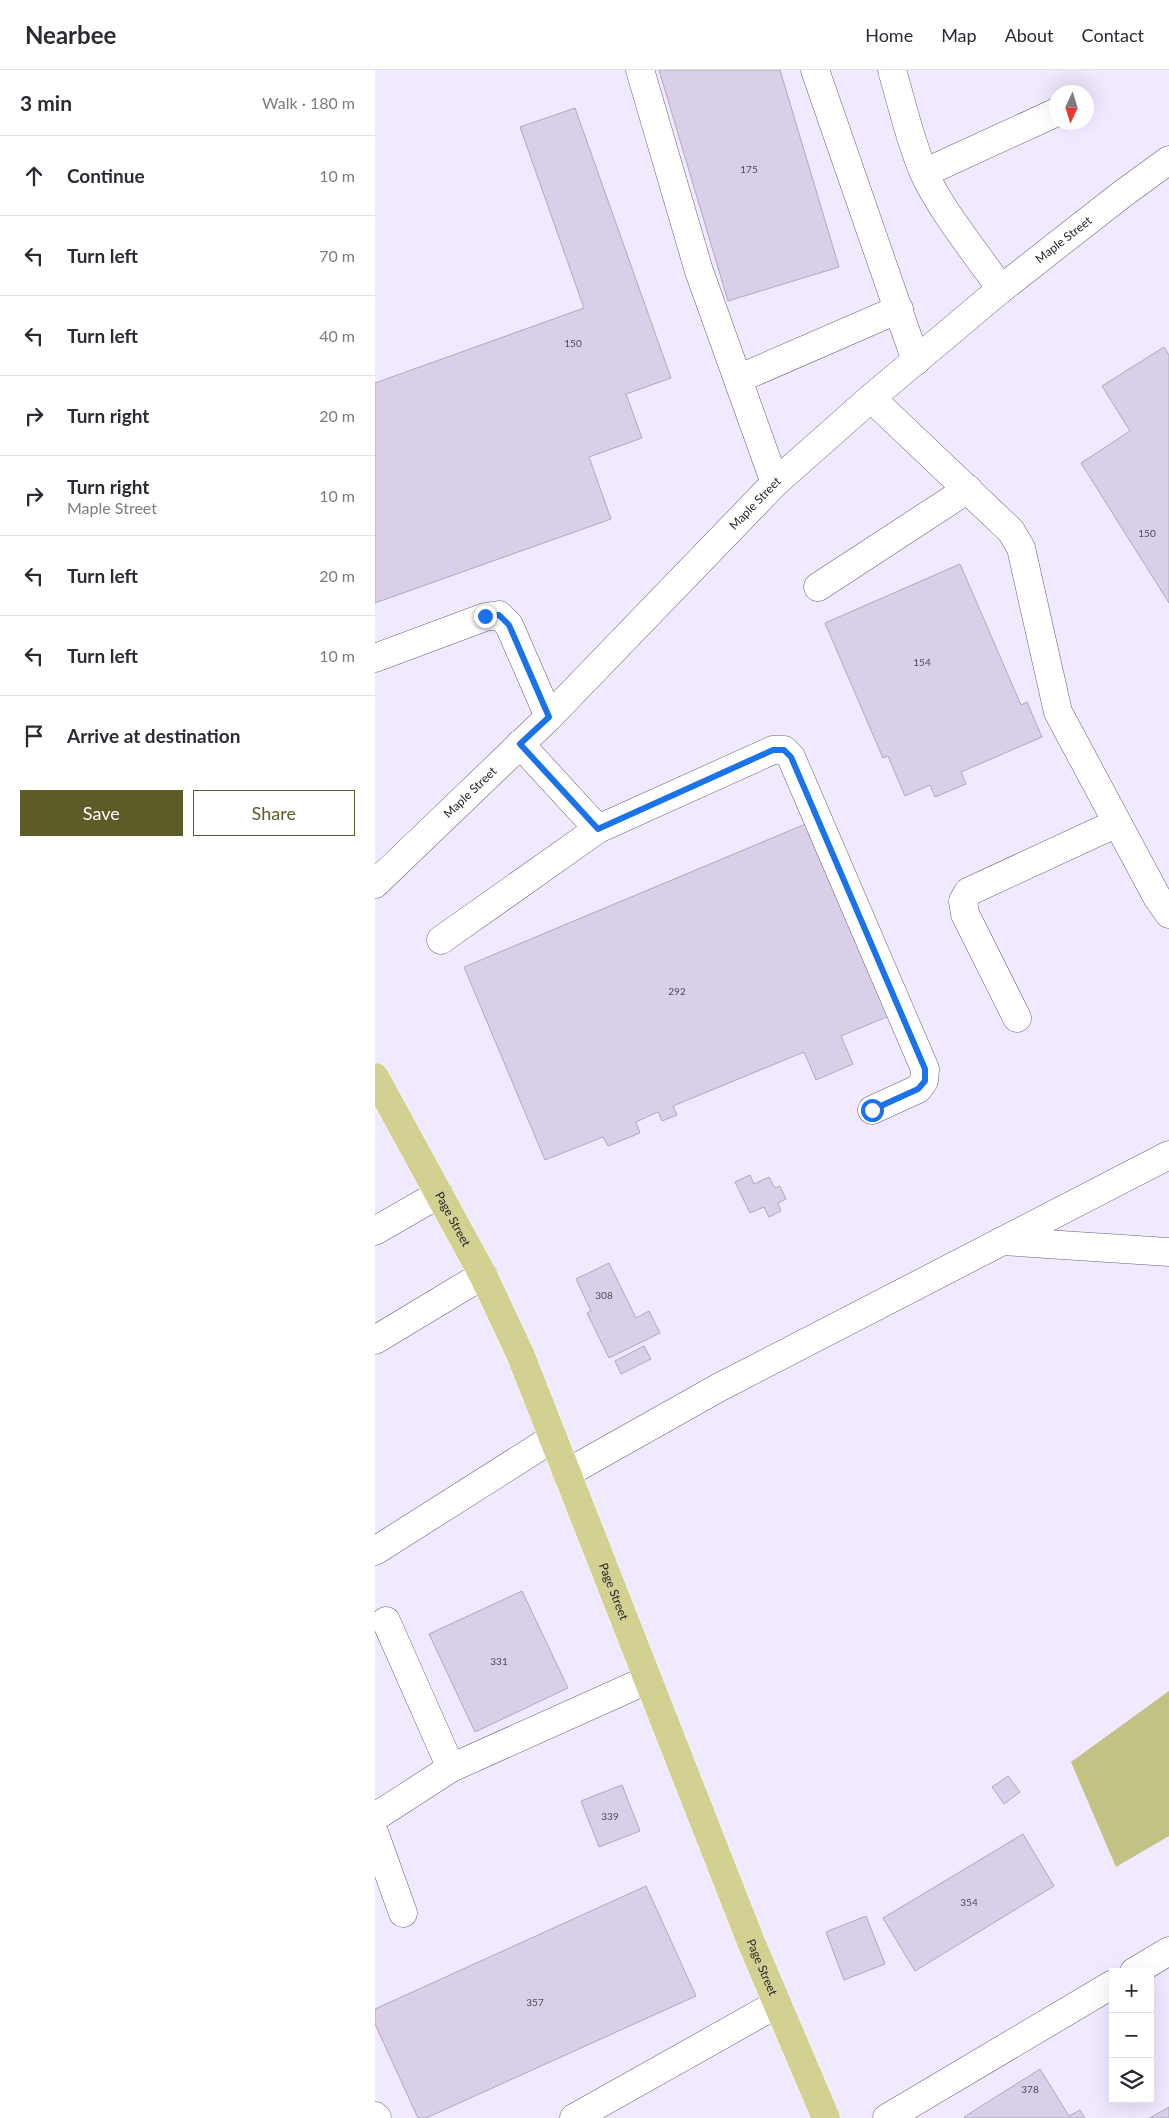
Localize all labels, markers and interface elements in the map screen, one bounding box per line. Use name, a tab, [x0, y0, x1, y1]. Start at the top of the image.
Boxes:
text: Nearbee	[25, 20, 116, 49]
text: Home	[865, 24, 913, 46]
text: Map	[941, 24, 977, 46]
text: About	[1005, 24, 1054, 46]
text: Contact	[1082, 24, 1144, 46]
north arrow	[1049, 85, 1094, 130]
text: 3 min	[20, 90, 72, 115]
text: Walk · 180 m	[262, 93, 355, 112]
icon: ahead	[20, 162, 48, 190]
house number: 175	[740, 163, 758, 175]
text: Continue	[67, 164, 145, 187]
text: 10 m	[319, 166, 355, 185]
street label: Maple Street	[1032, 212, 1095, 266]
icon: left	[20, 242, 48, 270]
text: Turn left	[67, 244, 138, 267]
text: 70 m	[319, 246, 355, 265]
icon: left	[20, 322, 48, 350]
text: Turn left	[67, 324, 138, 347]
text: 40 m	[319, 326, 355, 345]
house number: 150	[564, 337, 582, 349]
icon: right	[20, 402, 48, 430]
text: Turn right	[67, 404, 149, 427]
text: 20 m	[319, 406, 355, 425]
street label: Maple Street	[726, 473, 784, 533]
text: Turn right	[67, 475, 149, 498]
icon: right	[20, 482, 48, 510]
text: 10 m	[319, 486, 355, 505]
text: Maple Street	[67, 498, 157, 517]
house number: 150	[1138, 527, 1156, 539]
icon: left	[20, 562, 48, 590]
text: Turn left	[67, 564, 138, 587]
text: 20 m	[319, 566, 355, 585]
route end	[474, 605, 497, 628]
icon: left	[20, 642, 48, 670]
text: Turn left	[67, 644, 138, 667]
text: 10 m	[319, 646, 355, 665]
house number: 154	[913, 656, 931, 668]
icon: arrive	[20, 722, 48, 750]
text: Arrive at destination	[67, 724, 240, 747]
street label: Maple Street	[440, 763, 500, 821]
button: Save	[20, 790, 183, 836]
button: Share	[193, 790, 355, 836]
house number: 292	[668, 985, 686, 997]
route start	[861, 1099, 884, 1122]
street label: Page Street	[432, 1189, 474, 1250]
house number: 308	[595, 1289, 613, 1301]
street label: Page Street	[596, 1561, 632, 1623]
house number: 331	[490, 1655, 508, 1667]
house number: 339	[601, 1810, 619, 1822]
house number: 354	[960, 1896, 978, 1908]
street label: Page Street	[744, 1936, 781, 1998]
map controls	[1109, 1968, 1154, 2103]
button: +	[1109, 1968, 1154, 2013]
house number: 357	[526, 1996, 544, 2008]
button: −	[1109, 2013, 1154, 2058]
button: layers	[1109, 2058, 1154, 2103]
house number: 378	[1021, 2083, 1039, 2095]

